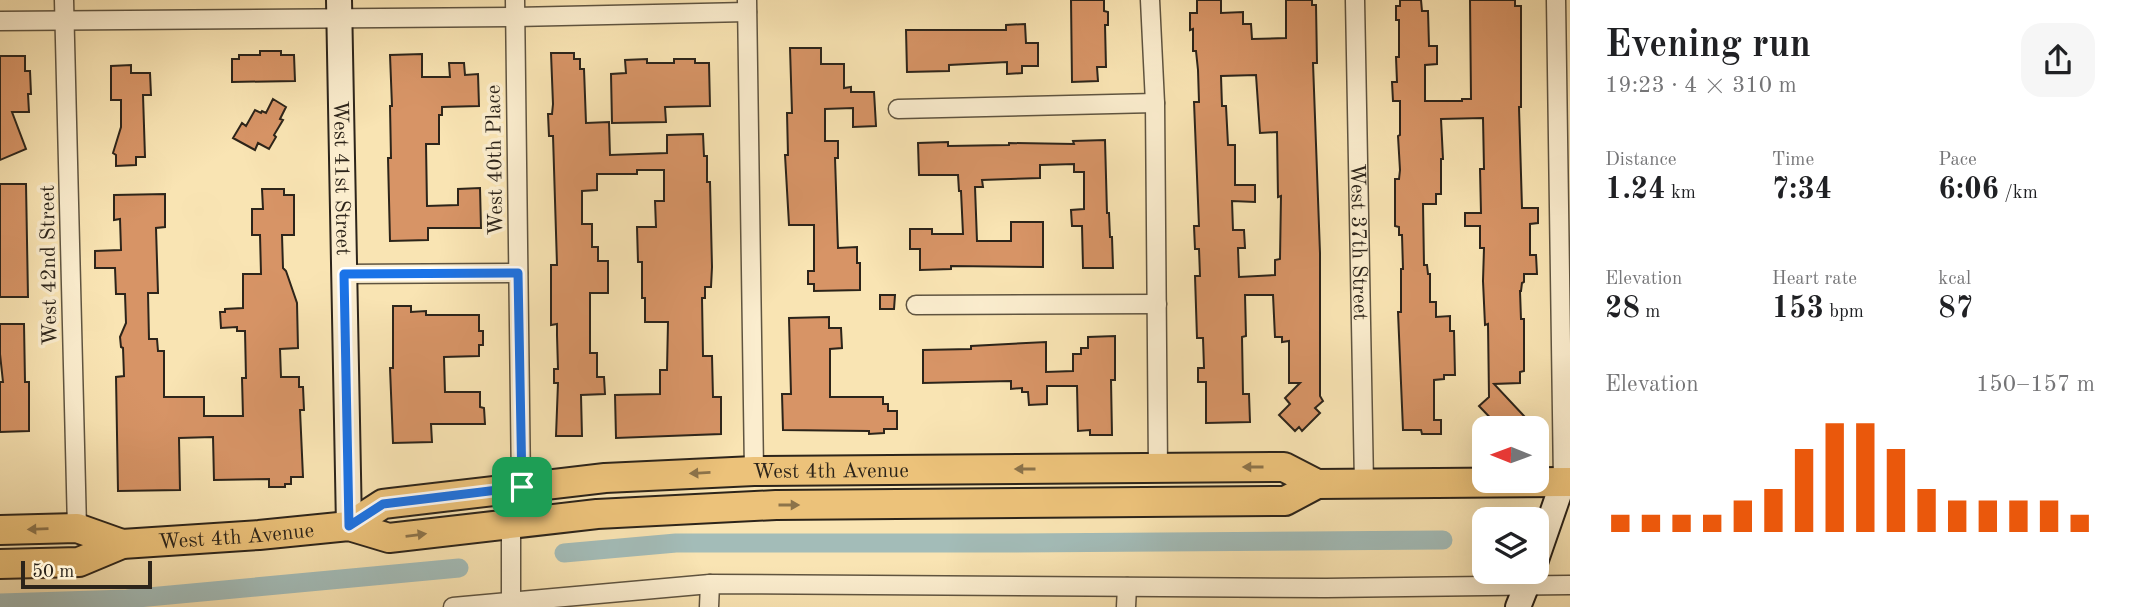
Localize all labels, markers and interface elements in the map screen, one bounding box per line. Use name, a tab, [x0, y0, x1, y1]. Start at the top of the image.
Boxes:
button: share	[2021, 23, 2095, 97]
text: Evening run	[1605, 27, 1811, 65]
text: 19:23 · 4 × 310 m	[1605, 74, 1797, 97]
street label: West 40th Place	[484, 85, 507, 235]
street label: West 41st Street	[329, 100, 353, 256]
text: Distance	[1605, 151, 1677, 170]
text: Time	[1772, 151, 1814, 170]
text: Pace	[1938, 151, 1977, 170]
street label: West 37th Street	[1346, 163, 1370, 321]
text: 1.24	[1605, 175, 1666, 205]
text: 7:34	[1772, 175, 1832, 205]
text: 6:06	[1938, 175, 1999, 205]
street label: West 42nd Street	[38, 184, 61, 345]
text: km	[1666, 184, 1696, 203]
text: /km	[1999, 184, 2038, 203]
text: Elevation	[1605, 270, 1682, 289]
text: Heart rate	[1772, 270, 1857, 289]
text: kcal	[1938, 270, 1971, 289]
text: 28	[1605, 294, 1640, 324]
text: 153	[1772, 294, 1824, 324]
text: 87	[1938, 294, 1973, 324]
text: m	[1640, 303, 1660, 322]
text: bpm	[1824, 303, 1864, 322]
text: Elevation	[1605, 373, 1699, 396]
text: 150–157 m	[1976, 373, 2095, 396]
north arrow	[1472, 416, 1549, 494]
map controls	[1472, 416, 1549, 584]
pin	[492, 457, 552, 517]
street label: West 4th Avenue	[753, 461, 909, 483]
one-way arrow	[1241, 462, 1263, 473]
one-way arrow	[1014, 463, 1036, 474]
icon: arrive	[503, 468, 541, 506]
one-way arrow	[689, 468, 711, 479]
one-way arrow	[778, 499, 800, 511]
button: layers	[1472, 507, 1549, 584]
street label: West 4th Avenue	[158, 521, 315, 554]
one-way arrow	[27, 523, 49, 535]
one-way arrow	[405, 529, 427, 540]
scale bar	[21, 558, 152, 590]
text: 50 m	[32, 563, 74, 582]

